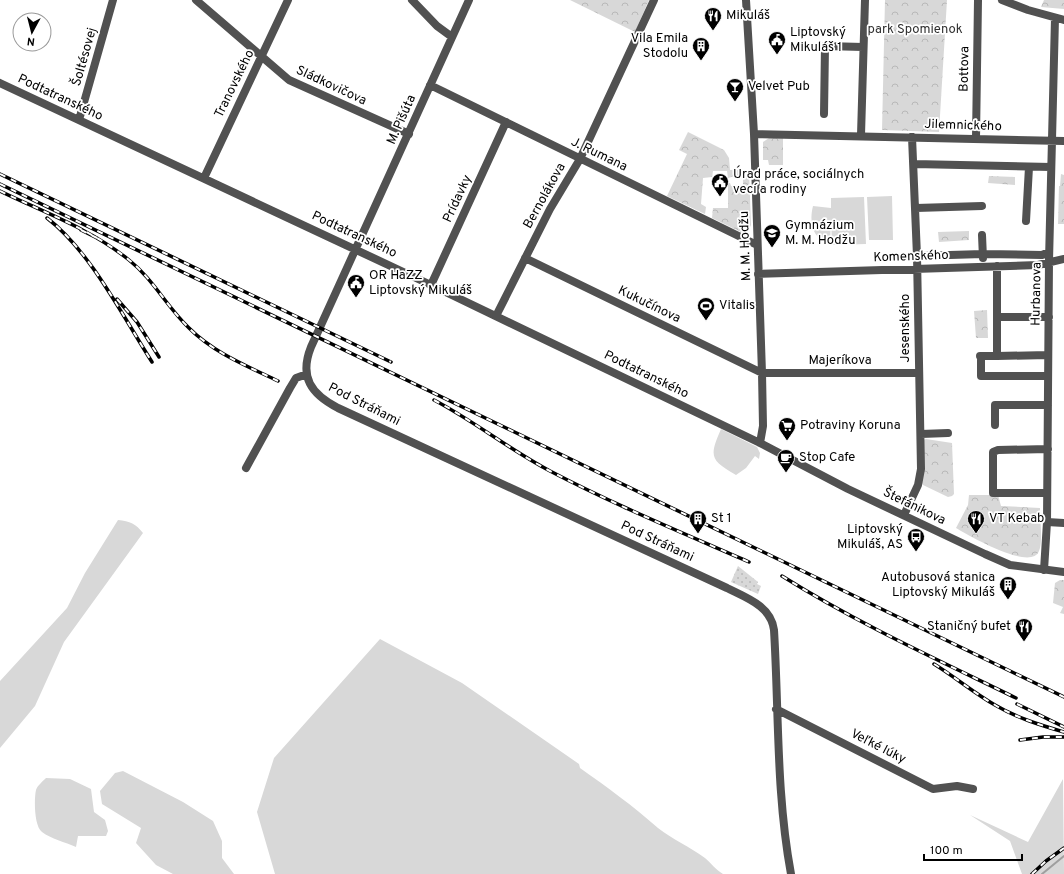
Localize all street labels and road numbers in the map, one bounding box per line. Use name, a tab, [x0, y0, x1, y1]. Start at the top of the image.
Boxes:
street label: Šoltésovej	[67, 25, 101, 88]
street label: Bottova	[957, 46, 973, 92]
street label: Tranovského	[212, 47, 258, 121]
street label: Sládkovičova	[293, 63, 369, 109]
street label: Podtatranského	[15, 71, 105, 125]
street label: M. Pišúta	[384, 93, 420, 147]
street label: Jilemnického	[924, 117, 1002, 135]
street label: J. Rumana	[568, 134, 630, 176]
street label: Bernolákova	[520, 160, 570, 232]
street label: Prídavky	[440, 172, 476, 225]
street label: Podtatranského	[309, 208, 399, 262]
street label: M. M. Hodžu	[737, 210, 755, 282]
street label: Komenského	[873, 248, 949, 266]
street label: Hurbanova	[1028, 262, 1046, 326]
street label: Kukučínova	[615, 283, 683, 327]
street label: Jesenského	[898, 294, 914, 362]
street label: Podtatranského	[601, 348, 691, 402]
street label: Majeríkova	[808, 353, 872, 369]
street label: Pod Stráňami	[325, 380, 403, 430]
street label: Štefánikova	[880, 483, 949, 529]
street label: Pod Stráňami	[618, 518, 696, 566]
street label: Veľké lúky	[848, 726, 909, 768]

